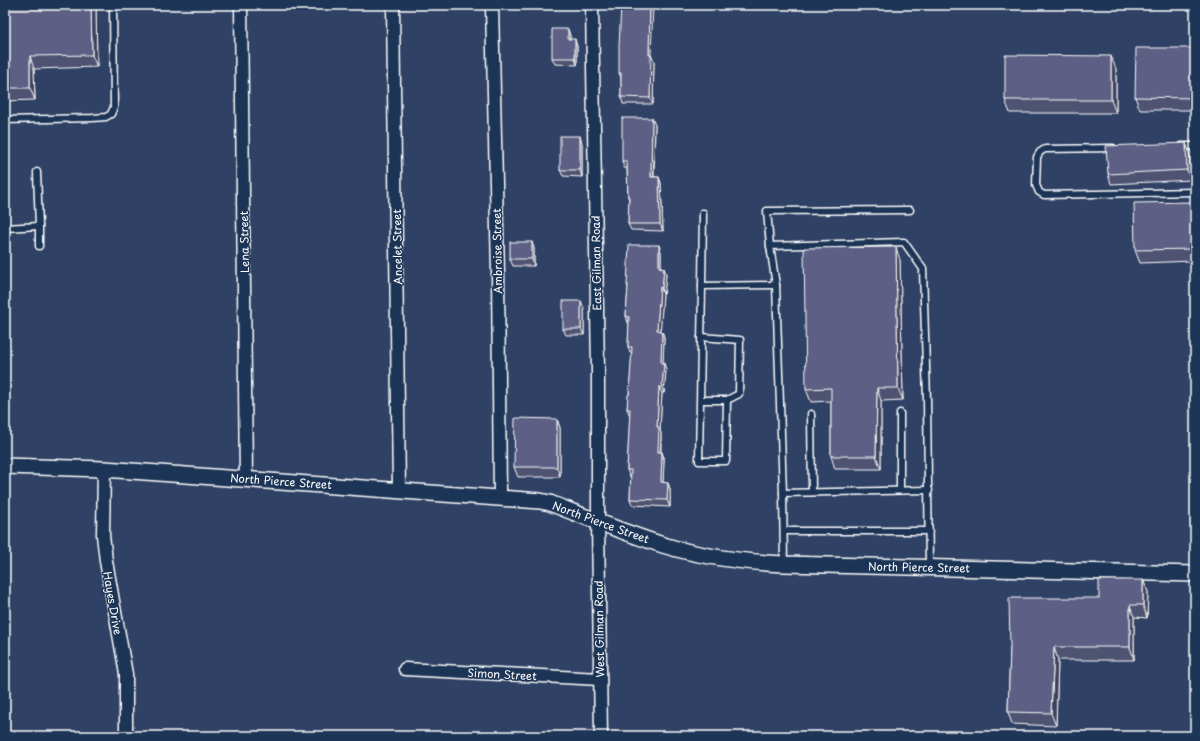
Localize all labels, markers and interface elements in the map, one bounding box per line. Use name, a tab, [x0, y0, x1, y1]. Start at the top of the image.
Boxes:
street label: Ambroise Street	[488, 208, 506, 294]
street label: Ancelet Street	[388, 209, 406, 285]
street label: Lena Street	[235, 210, 253, 273]
street label: East Gilman Road	[587, 215, 605, 311]
street label: North Pierce Street	[230, 469, 333, 493]
street label: North Pierce Street	[550, 497, 652, 548]
street label: North Pierce Street	[868, 558, 971, 576]
street label: Hayes Drive	[99, 570, 127, 636]
street label: West Gilman Road	[590, 580, 608, 678]
street label: Simon Street	[467, 664, 538, 684]

